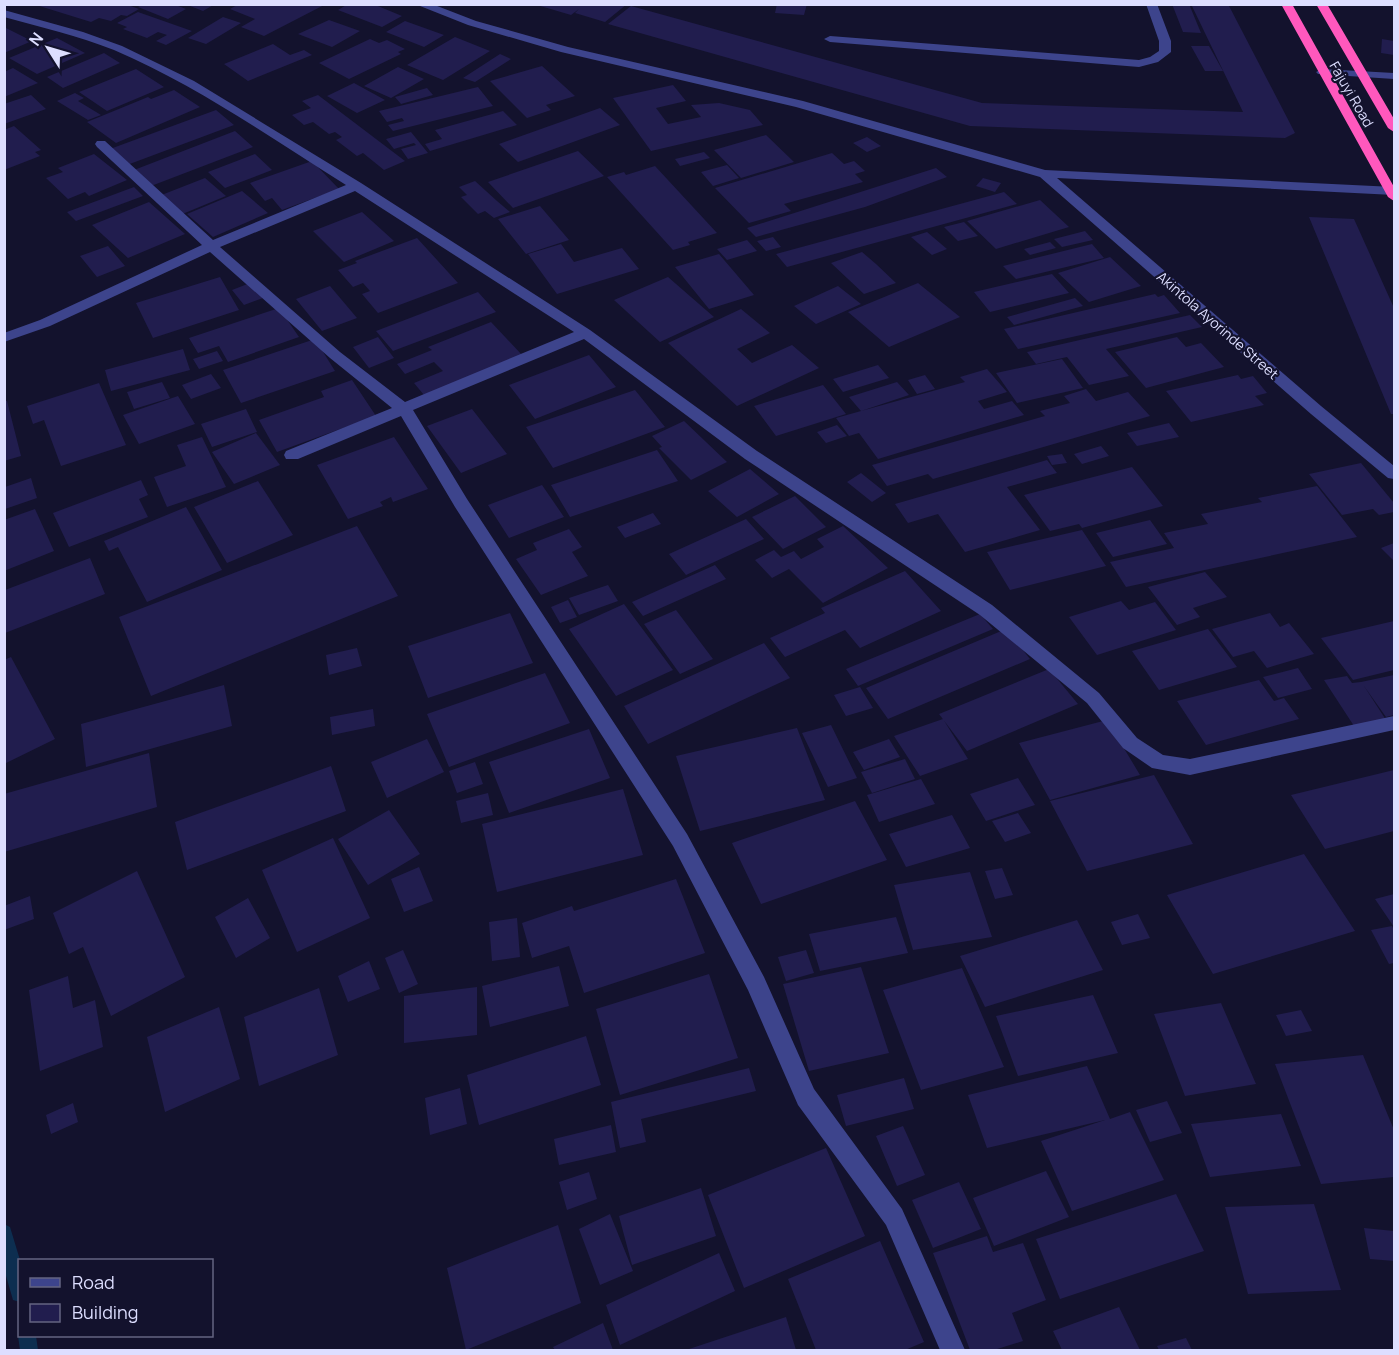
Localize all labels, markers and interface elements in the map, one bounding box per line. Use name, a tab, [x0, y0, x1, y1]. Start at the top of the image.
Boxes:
north arrow	[18, 18, 78, 78]
text: N	[24, 28, 48, 50]
street label: Fajuyi Road	[1326, 58, 1378, 130]
street label: Akintola Ayorinde Street	[1153, 267, 1283, 383]
legend	[18, 1259, 213, 1337]
text: Road	[72, 1270, 115, 1294]
text: Building	[72, 1300, 138, 1324]

